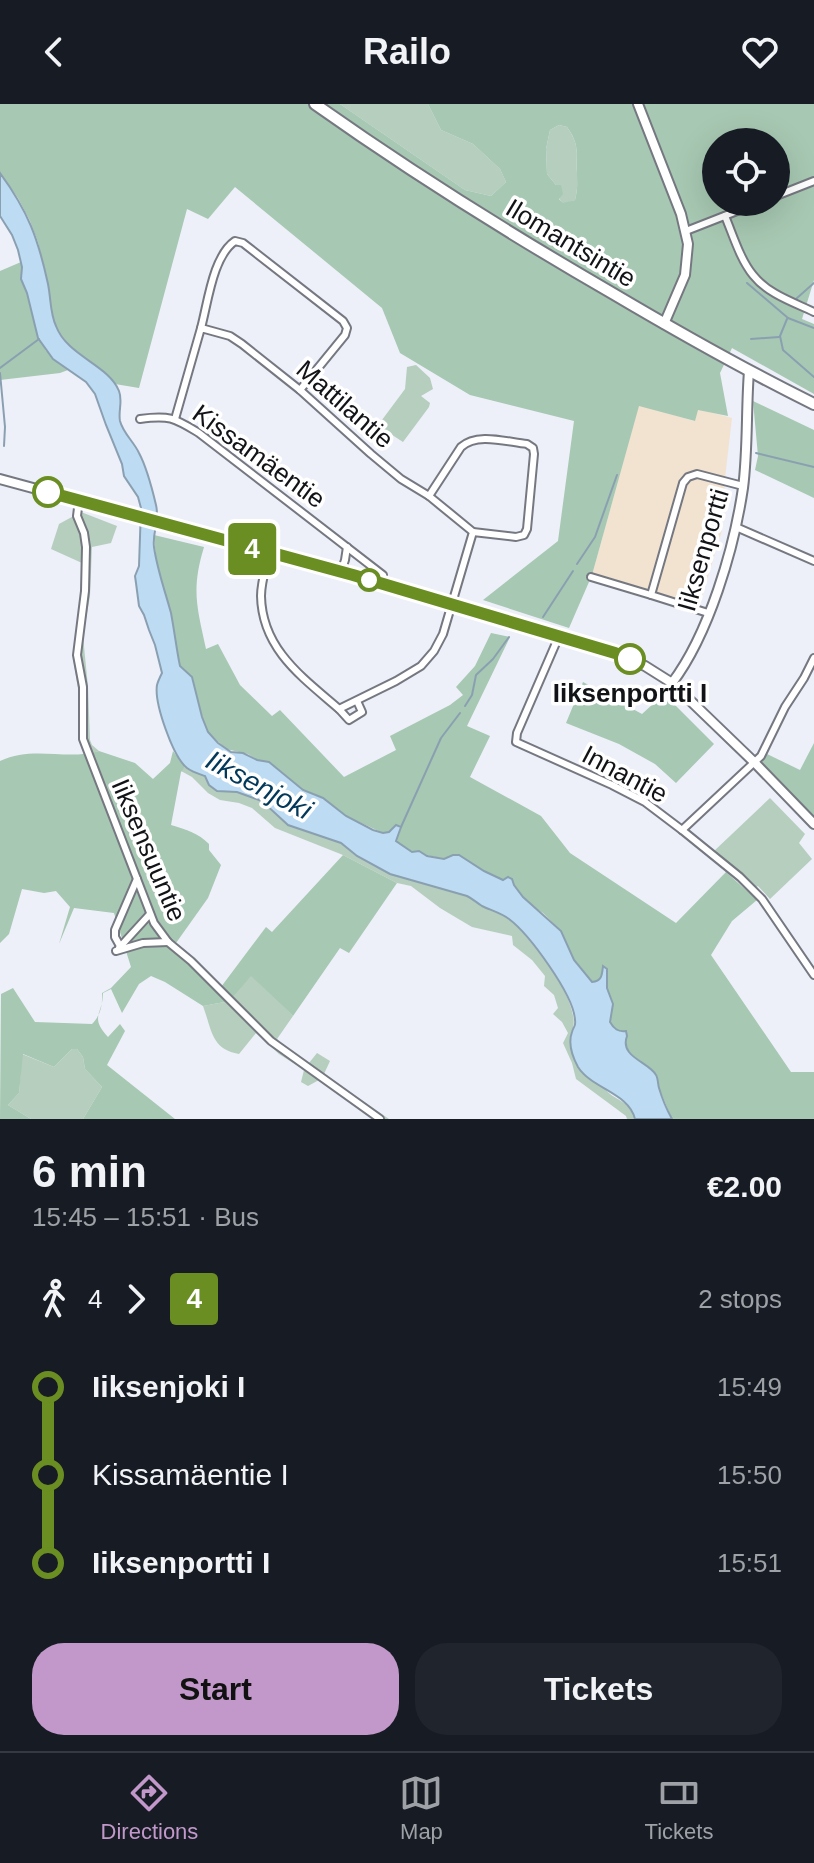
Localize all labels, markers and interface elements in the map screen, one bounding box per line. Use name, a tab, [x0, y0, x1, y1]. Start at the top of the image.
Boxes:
icon: back	[32, 30, 76, 74]
icon: heart	[738, 30, 782, 74]
text: Railo	[363, 31, 451, 72]
map controls	[702, 128, 790, 216]
button: locate	[702, 128, 790, 216]
street label: Ilomantsintie	[501, 193, 641, 293]
street label: Mattilantie	[290, 354, 400, 454]
street label: Kissamäentie	[187, 398, 331, 514]
unlabelled marker	[33, 477, 63, 507]
street label: Iiksenportti	[671, 485, 735, 615]
line badge: 4	[226, 523, 278, 575]
text: 4	[244, 533, 260, 564]
unlabelled marker	[358, 569, 380, 591]
marker: Iiksenportti I	[615, 644, 645, 674]
place label: Iiksenportti I	[553, 678, 707, 708]
street label: Innantie	[577, 739, 673, 809]
water label: Iiksenjoki	[201, 744, 318, 826]
street label: Iiksensuuntie	[106, 774, 192, 926]
text: 6 min	[32, 1147, 147, 1196]
text: €2.00	[707, 1170, 782, 1203]
text: 15:45 – 15:51 · Bus	[32, 1202, 259, 1232]
icon: walk	[32, 1277, 76, 1321]
icon: forward	[114, 1277, 158, 1321]
text: 4	[186, 1283, 202, 1314]
text: 4	[88, 1284, 102, 1314]
text: 2 stops	[698, 1284, 782, 1314]
text: Iiksenjoki I	[92, 1370, 245, 1403]
text: 15:49	[717, 1372, 782, 1402]
text: Kissamäentie I	[92, 1458, 289, 1491]
text: 15:50	[717, 1460, 782, 1490]
text: Iiksenportti I	[92, 1546, 270, 1579]
text: 15:51	[717, 1548, 782, 1578]
button: Start	[32, 1643, 399, 1735]
button: Tickets	[415, 1643, 782, 1735]
tab: Directions	[101, 1771, 198, 1845]
tab: Map	[399, 1771, 443, 1845]
tab: Tickets	[645, 1771, 713, 1845]

